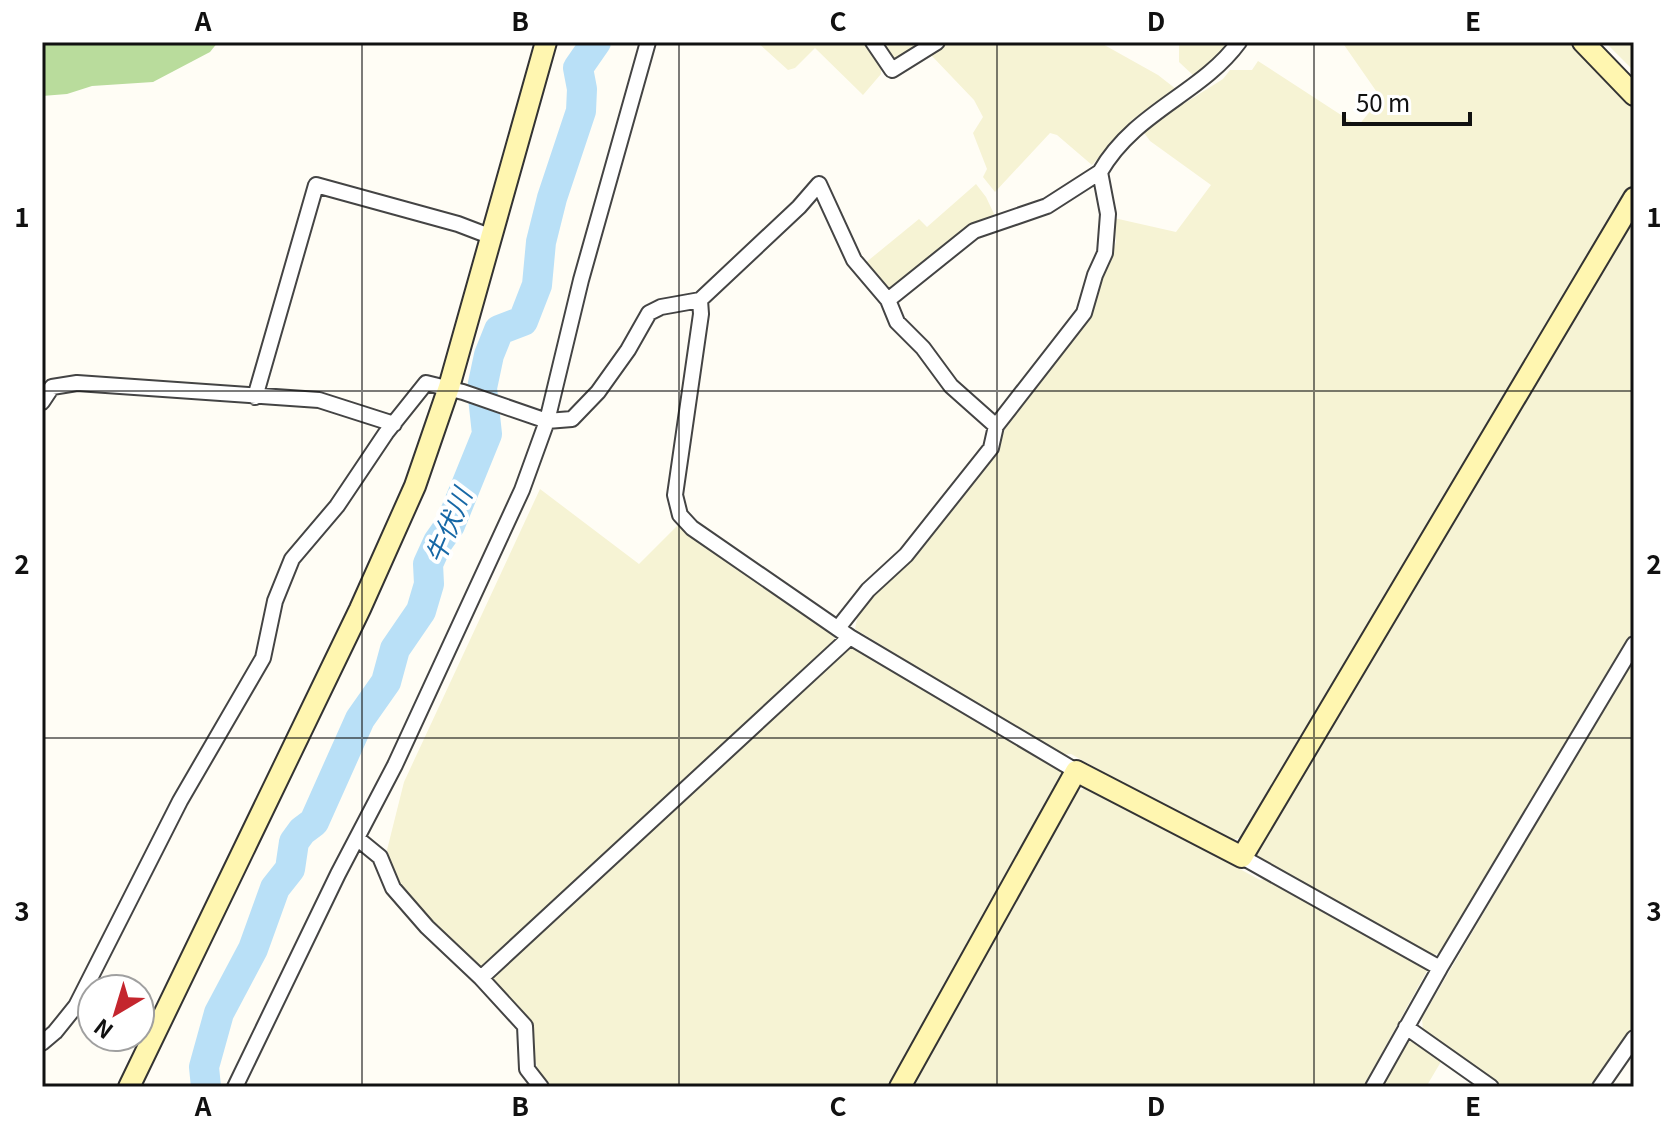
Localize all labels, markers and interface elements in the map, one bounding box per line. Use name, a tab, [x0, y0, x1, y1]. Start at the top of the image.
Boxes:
text: A	[194, 1, 212, 38]
text: B	[511, 1, 529, 38]
text: C	[829, 1, 847, 38]
text: D	[1147, 1, 1165, 38]
text: E	[1465, 1, 1481, 38]
scale bar	[1344, 76, 1470, 126]
text: 50 m	[1356, 84, 1410, 119]
text: 1	[14, 197, 30, 234]
text: 1	[1646, 197, 1662, 234]
water label: 牛伏川	[414, 479, 480, 568]
text: 2	[14, 544, 30, 581]
text: 2	[1646, 544, 1662, 581]
text: 3	[14, 891, 30, 928]
text: 3	[1646, 891, 1662, 928]
north arrow	[76, 973, 156, 1053]
text: N	[86, 1013, 119, 1048]
text: A	[194, 1086, 212, 1123]
text: B	[511, 1086, 529, 1123]
text: C	[829, 1086, 847, 1123]
text: D	[1147, 1086, 1165, 1123]
text: E	[1465, 1086, 1481, 1123]

